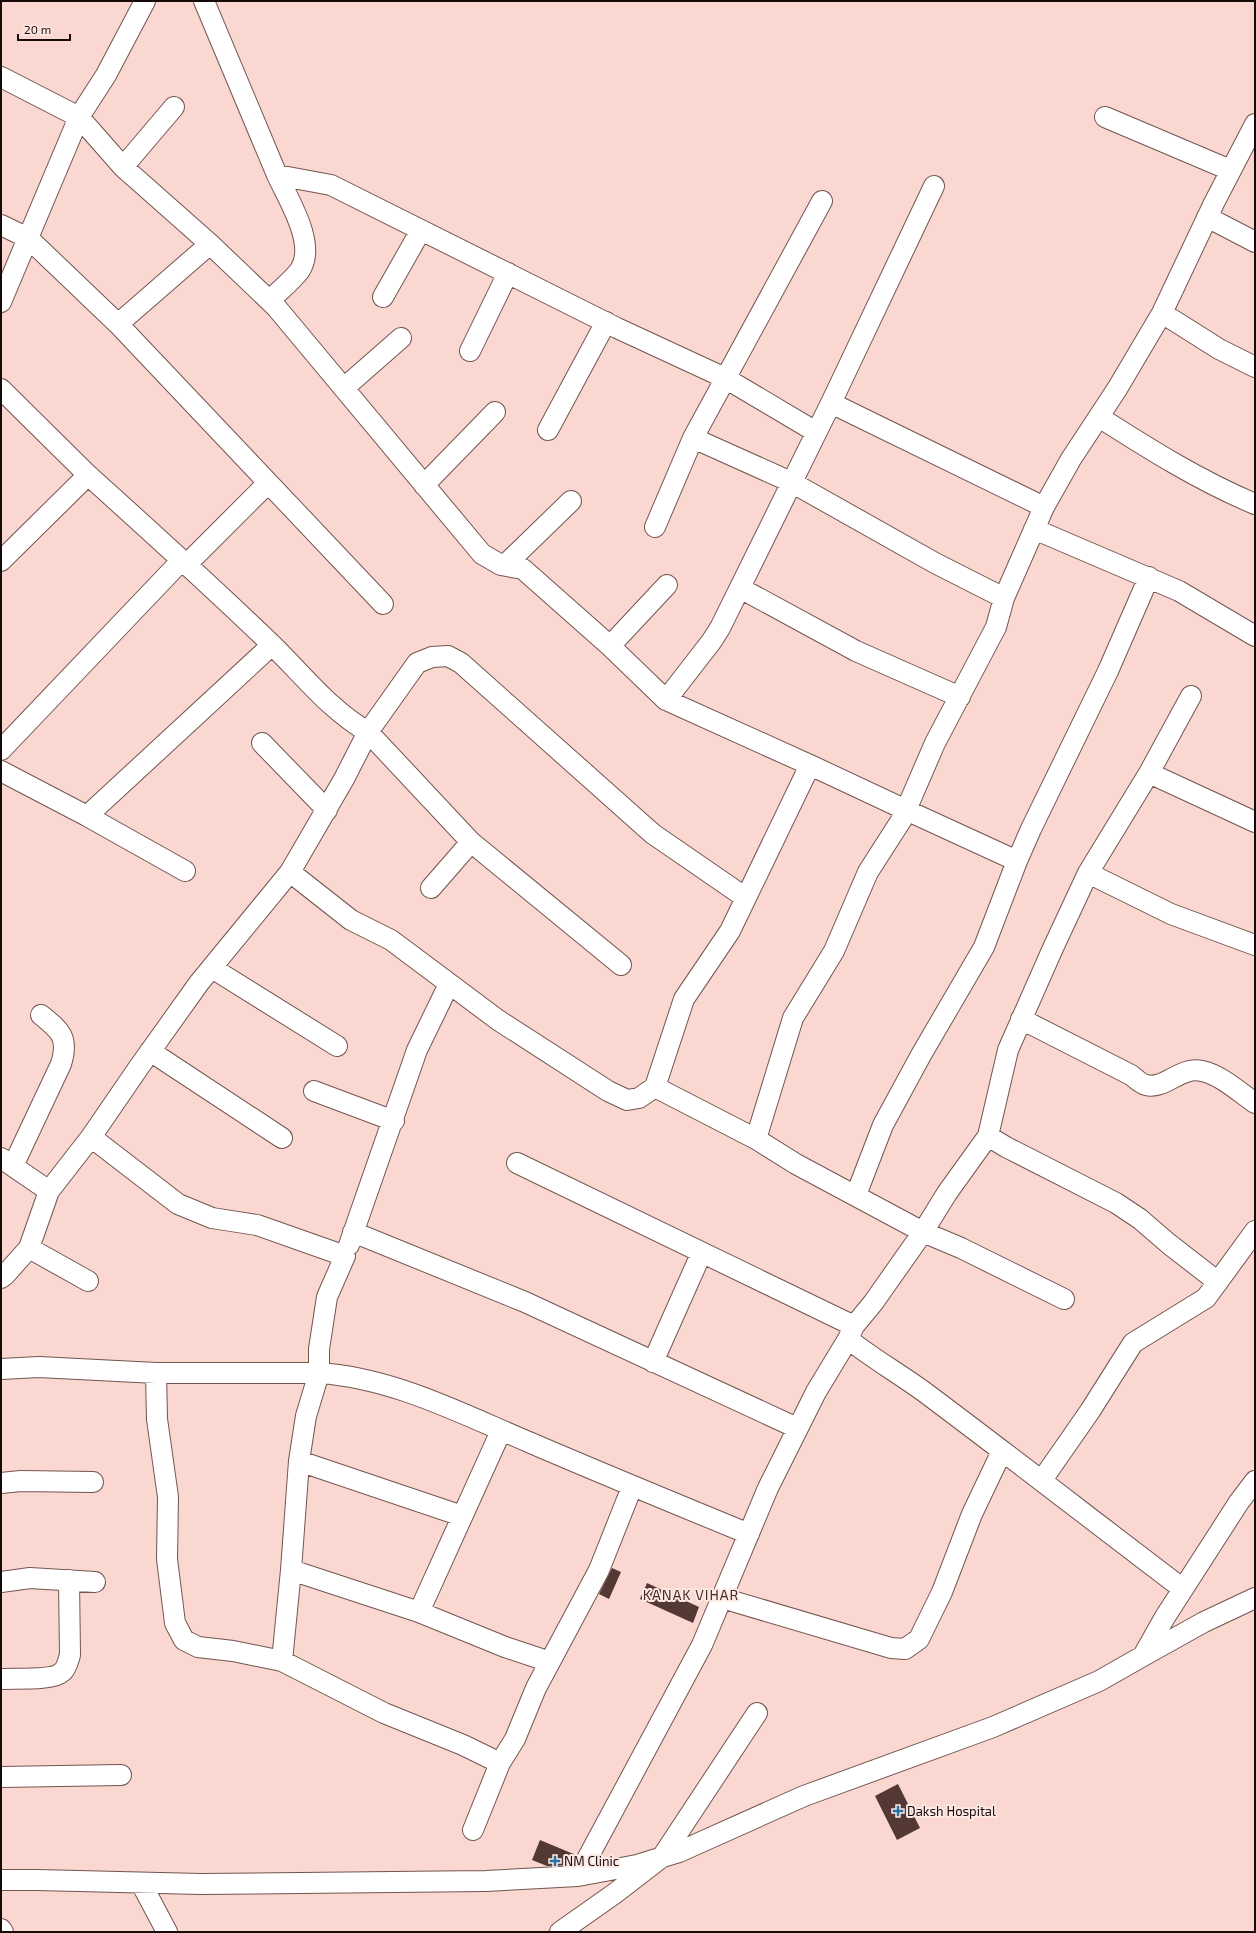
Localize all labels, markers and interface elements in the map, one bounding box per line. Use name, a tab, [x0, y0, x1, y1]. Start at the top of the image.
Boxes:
scale bar	[18, 16, 70, 42]
text: 20 m	[24, 22, 51, 36]
district label: KANAK VIHAR	[643, 1586, 739, 1603]
place label: Daksh Hospital	[907, 1803, 996, 1819]
marker: Daksh Hospital	[892, 1805, 904, 1817]
place label: NM Clinic	[564, 1853, 619, 1869]
marker: NM Clinic	[549, 1855, 561, 1867]

